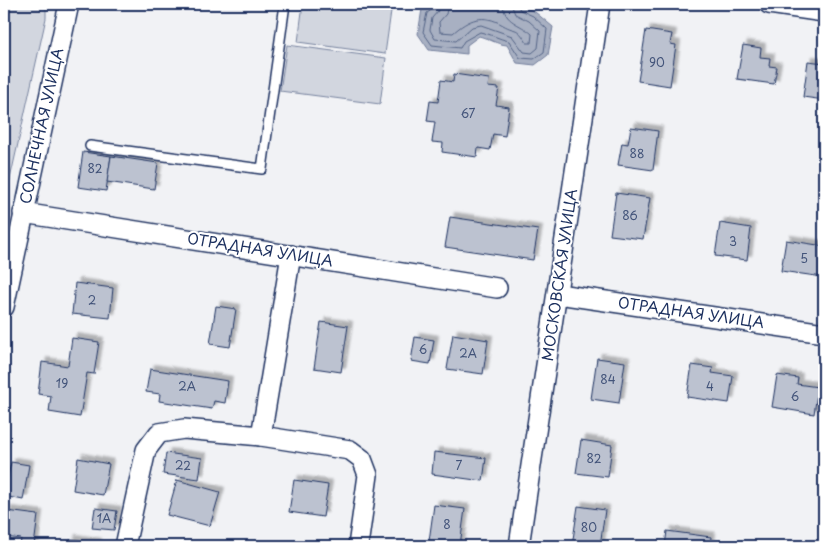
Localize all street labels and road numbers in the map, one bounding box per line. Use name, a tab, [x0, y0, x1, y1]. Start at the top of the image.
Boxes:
street label: СОЛНЕЧНАЯ УЛИЦА	[13, 46, 68, 206]
street label: МОСКОВСКАЯ УЛИЦА	[535, 187, 582, 362]
street label: ОТРАДНАЯ УЛИЦА	[186, 226, 335, 271]
street label: ОТРАДНАЯ УЛИЦА	[617, 290, 766, 333]

